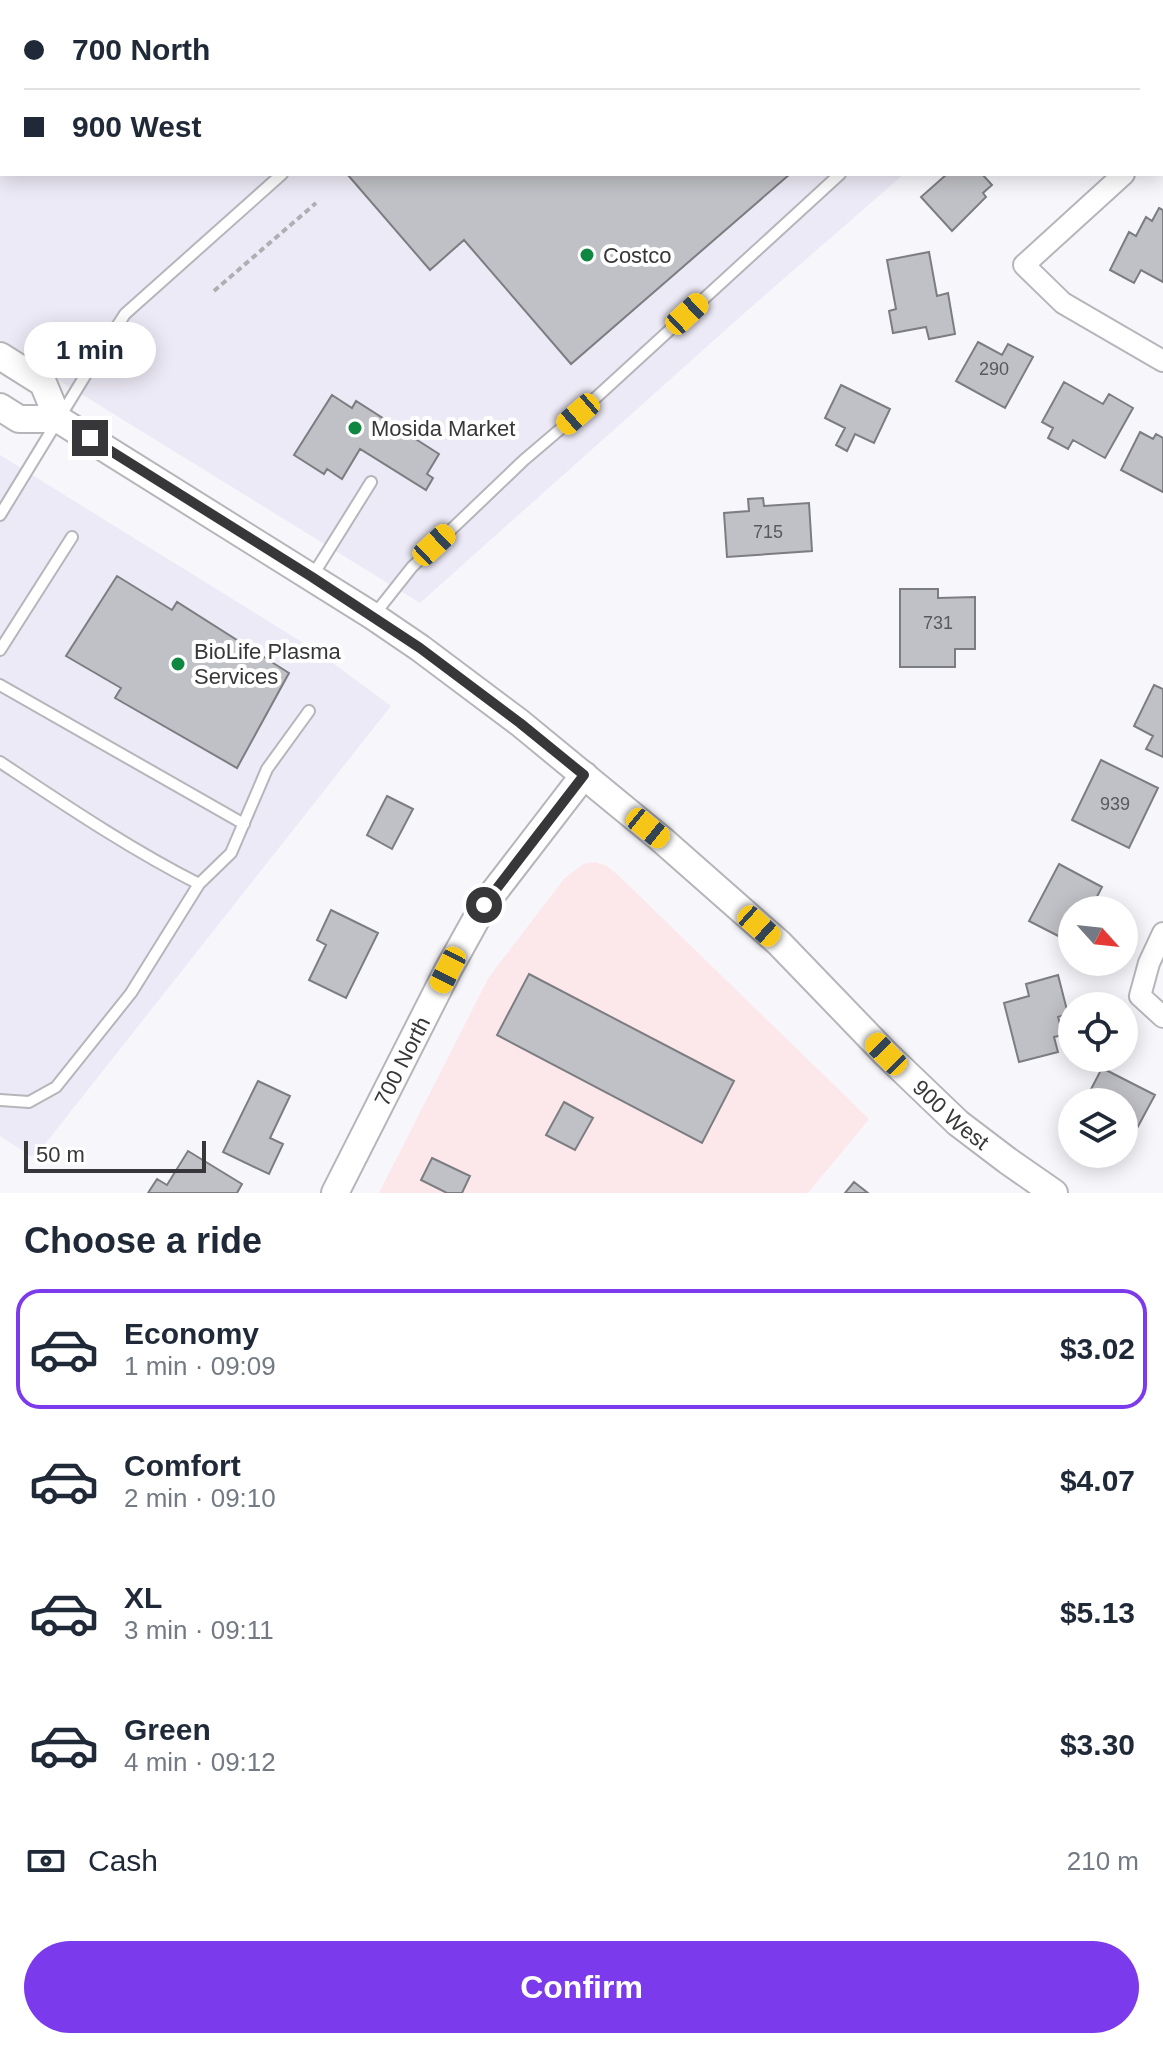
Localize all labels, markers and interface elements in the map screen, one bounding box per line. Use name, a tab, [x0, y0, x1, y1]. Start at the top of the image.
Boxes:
text: 700 North	[72, 33, 210, 66]
text: 900 West	[72, 110, 202, 143]
place label: Costco	[603, 243, 671, 268]
marker: Costco	[578, 246, 596, 264]
car	[661, 289, 713, 339]
callout: 1 min	[24, 322, 156, 378]
text: 1 min	[56, 335, 124, 365]
house number: 290	[979, 359, 1009, 379]
car	[552, 389, 604, 439]
place label: Mosida Market	[371, 416, 515, 441]
marker: Mosida Market	[346, 419, 364, 437]
route end	[72, 420, 108, 456]
car	[408, 520, 460, 570]
house number: 715	[753, 522, 783, 542]
house number: 731	[923, 613, 953, 633]
place label: BioLife Plasma Services	[194, 639, 342, 689]
marker: BioLife Plasma Services	[169, 655, 187, 673]
house number: 939	[1100, 794, 1130, 814]
car	[622, 804, 674, 852]
route start	[466, 887, 502, 923]
north arrow	[1058, 896, 1138, 976]
map controls	[1058, 896, 1138, 1168]
car	[733, 901, 785, 951]
car	[426, 943, 470, 997]
button: locate	[1058, 992, 1138, 1072]
street label: 700 North	[369, 1012, 435, 1110]
car	[861, 1028, 911, 1080]
street label: 900 West	[908, 1075, 994, 1155]
button: layers	[1058, 1088, 1138, 1168]
scale bar	[24, 1137, 206, 1173]
text: 50 m	[36, 1142, 85, 1167]
text: Choose a ride	[24, 1220, 262, 1261]
icon: car	[28, 1313, 100, 1385]
text: Economy	[124, 1317, 259, 1350]
text: $3.02	[1060, 1332, 1135, 1365]
text: 1 min · 09:09	[124, 1351, 276, 1381]
icon: car	[28, 1445, 100, 1517]
text: Comfort	[124, 1449, 241, 1482]
text: $4.07	[1060, 1464, 1135, 1497]
text: 2 min · 09:10	[124, 1483, 276, 1513]
icon: car	[28, 1577, 100, 1649]
text: XL	[124, 1581, 162, 1614]
text: $5.13	[1060, 1596, 1135, 1629]
text: 3 min · 09:11	[124, 1615, 274, 1645]
icon: car	[28, 1709, 100, 1781]
text: Green	[124, 1713, 211, 1746]
text: $3.30	[1060, 1728, 1135, 1761]
text: 4 min · 09:12	[124, 1747, 276, 1777]
icon: cash	[24, 1839, 68, 1883]
text: Cash	[88, 1844, 158, 1877]
text: 210 m	[1067, 1846, 1139, 1876]
button: Confirm	[24, 1941, 1139, 2033]

